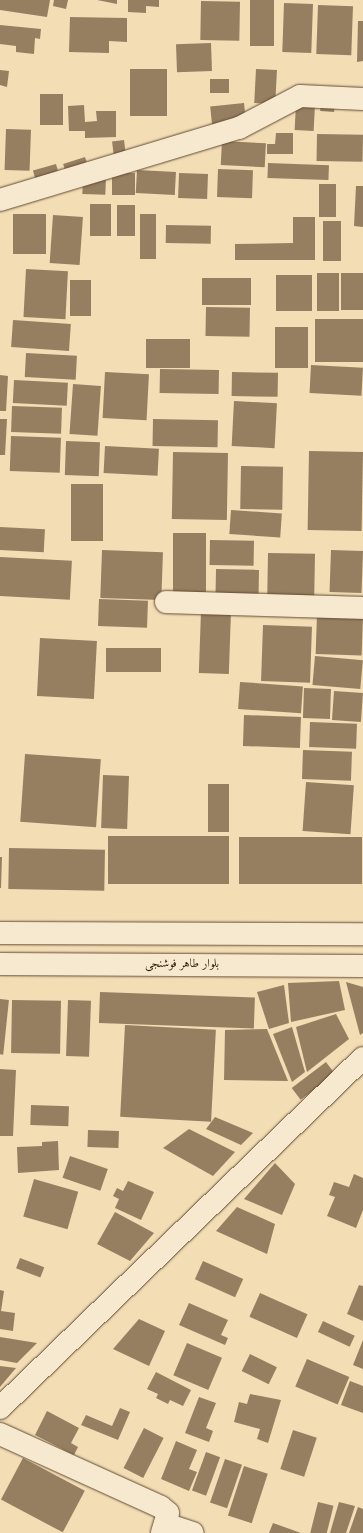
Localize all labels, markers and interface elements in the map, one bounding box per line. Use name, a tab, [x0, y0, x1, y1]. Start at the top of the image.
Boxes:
street label: بلوار طاهر فوشنجی	[145, 958, 219, 972]

